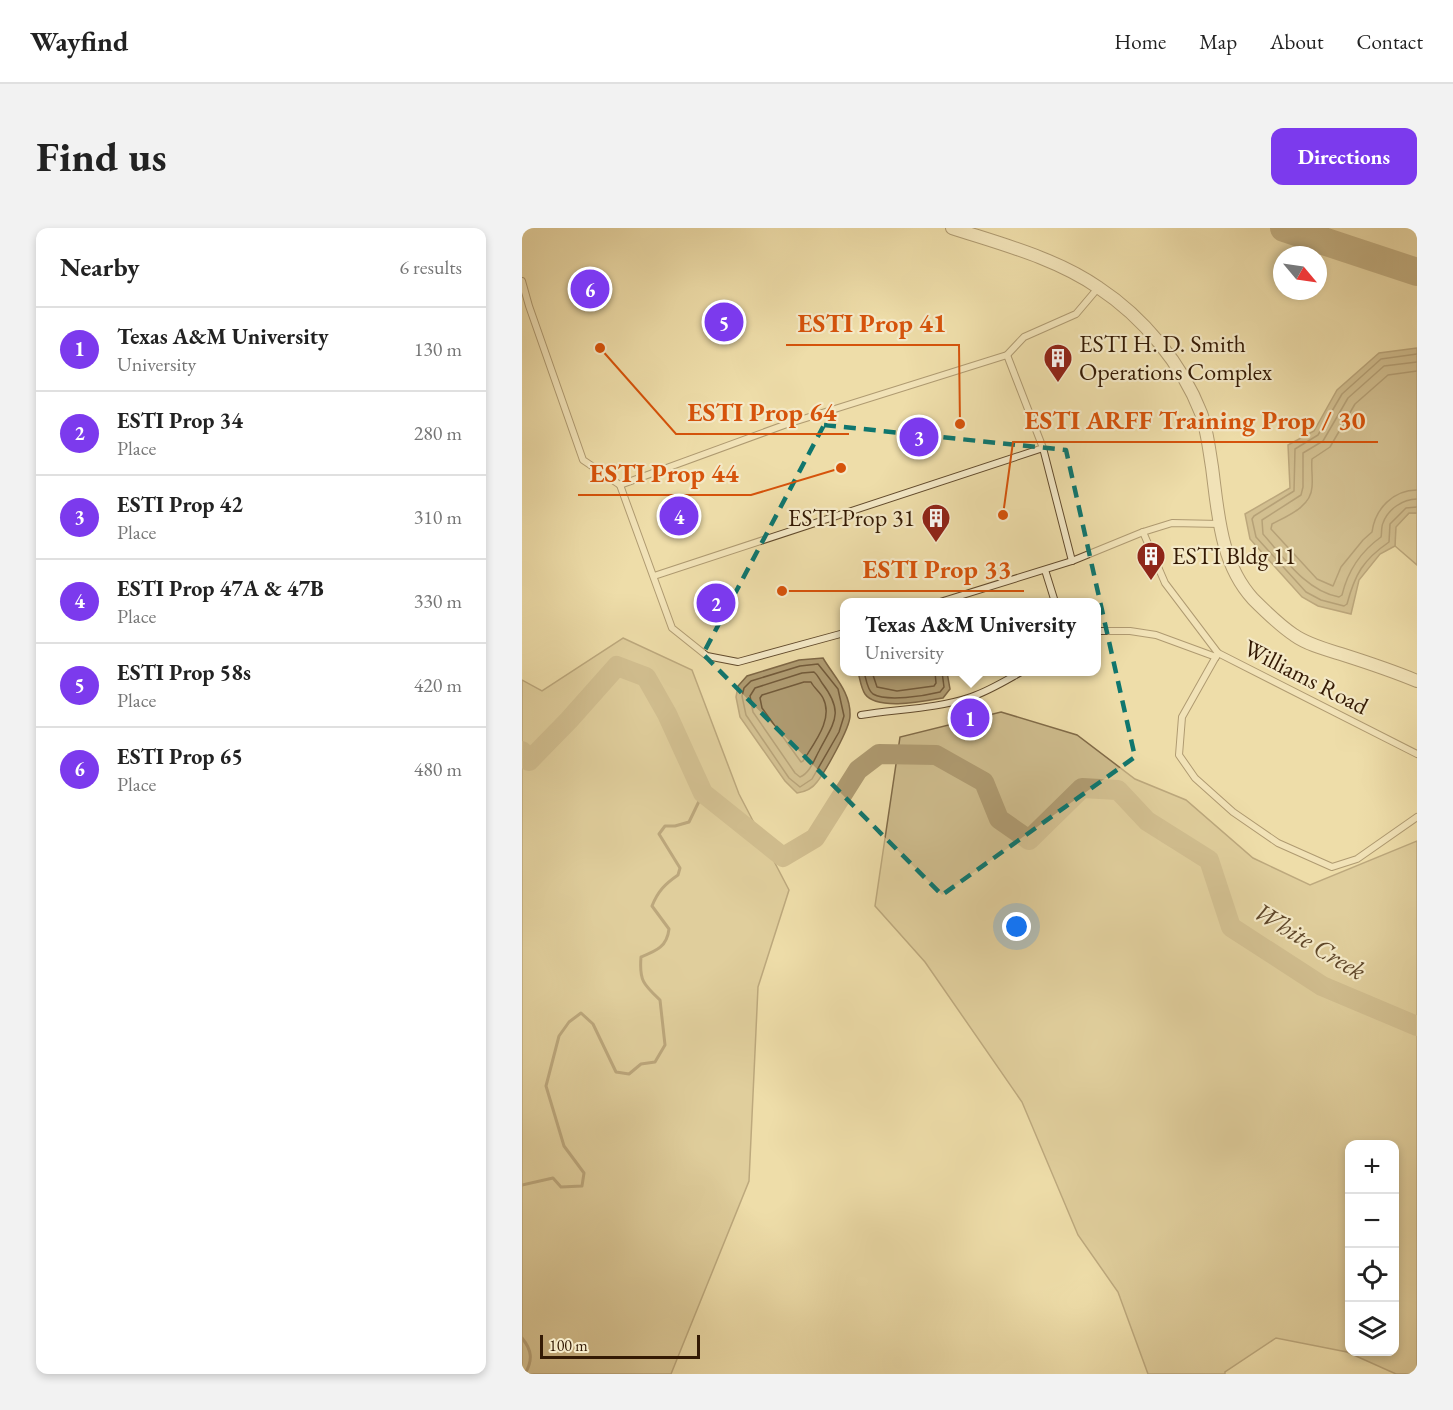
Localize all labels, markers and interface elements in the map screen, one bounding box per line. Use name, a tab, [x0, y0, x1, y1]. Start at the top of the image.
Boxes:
text: Wayfind	[30, 23, 128, 59]
text: Home	[1114, 28, 1166, 55]
text: Map	[1199, 28, 1237, 55]
text: About	[1270, 28, 1323, 55]
text: Contact	[1356, 28, 1423, 55]
button: Directions	[1271, 128, 1417, 185]
text: Find us	[36, 129, 167, 184]
north arrow	[1273, 246, 1327, 300]
text: Nearby	[60, 250, 140, 284]
text: 6 results	[399, 254, 462, 280]
pin: 6	[570, 266, 610, 312]
pin: 5	[704, 300, 744, 344]
callout: ESTI Prop 41	[786, 301, 959, 345]
text: ESTI Prop 41	[798, 306, 946, 340]
text: Texas A&M University	[117, 322, 328, 351]
place label: ESTI H. D. Smith Operations Complex	[1079, 328, 1273, 387]
text: 1	[74, 336, 85, 362]
text: 130 m	[414, 336, 462, 362]
building icon: ESTI H. D. Smith Operations Complex	[1042, 342, 1074, 384]
text: University	[117, 351, 196, 377]
callout: ESTI Prop 64	[676, 390, 849, 434]
text: ESTI Prop 64	[688, 395, 837, 429]
callout: ESTI ARFF Training Prop / 30	[1013, 398, 1378, 442]
text: ESTI ARFF Training Prop / 30	[1025, 403, 1366, 437]
text: ESTI Prop 34	[117, 406, 243, 435]
pin: 3	[900, 414, 938, 460]
text: 2	[74, 420, 85, 446]
text: 280 m	[414, 420, 462, 446]
text: Place	[117, 435, 156, 461]
callout: ESTI Prop 44	[578, 451, 751, 495]
text: ESTI Prop 44	[590, 456, 739, 490]
text: ESTI Prop 42	[117, 490, 243, 519]
pin: 4	[660, 494, 698, 538]
place label: ESTI Prop 31	[788, 502, 915, 533]
building icon: ESTI Prop 31	[920, 502, 952, 544]
text: 3	[74, 504, 85, 530]
text: 310 m	[414, 504, 462, 530]
text: Place	[117, 519, 156, 545]
building icon: ESTI Bldg 11	[1135, 540, 1167, 582]
place label: ESTI Bldg 11	[1172, 540, 1296, 571]
callout: ESTI Prop 33	[851, 547, 1024, 591]
text: ESTI Prop 33	[863, 552, 1011, 586]
text: ESTI Prop 47A & 47B	[117, 574, 324, 603]
pin: 2	[696, 580, 736, 626]
text: 4	[74, 588, 85, 614]
text: 330 m	[414, 588, 462, 614]
popup	[840, 598, 1101, 676]
text: Place	[117, 603, 156, 629]
text: Texas A&M University	[865, 610, 1076, 639]
street label: Williams Road	[1239, 632, 1375, 722]
text: University	[865, 639, 944, 665]
text: ESTI Prop 58s	[117, 658, 251, 687]
text: 5	[74, 672, 85, 698]
text: 420 m	[414, 672, 462, 698]
text: Place	[117, 687, 156, 713]
pin: 1	[950, 696, 990, 740]
text: ESTI Prop 65	[117, 742, 243, 771]
text: 6	[74, 756, 85, 782]
text: 480 m	[414, 756, 462, 782]
text: Place	[117, 771, 156, 797]
water label: White Creek	[1248, 894, 1372, 988]
your location	[1002, 912, 1031, 941]
map controls	[1345, 1140, 1399, 1356]
button: +	[1345, 1140, 1399, 1194]
button: −	[1345, 1194, 1399, 1248]
button: locate	[1345, 1248, 1399, 1302]
button: layers	[1345, 1302, 1399, 1356]
scale bar	[540, 1332, 700, 1360]
text: 100 m	[549, 1335, 588, 1356]

